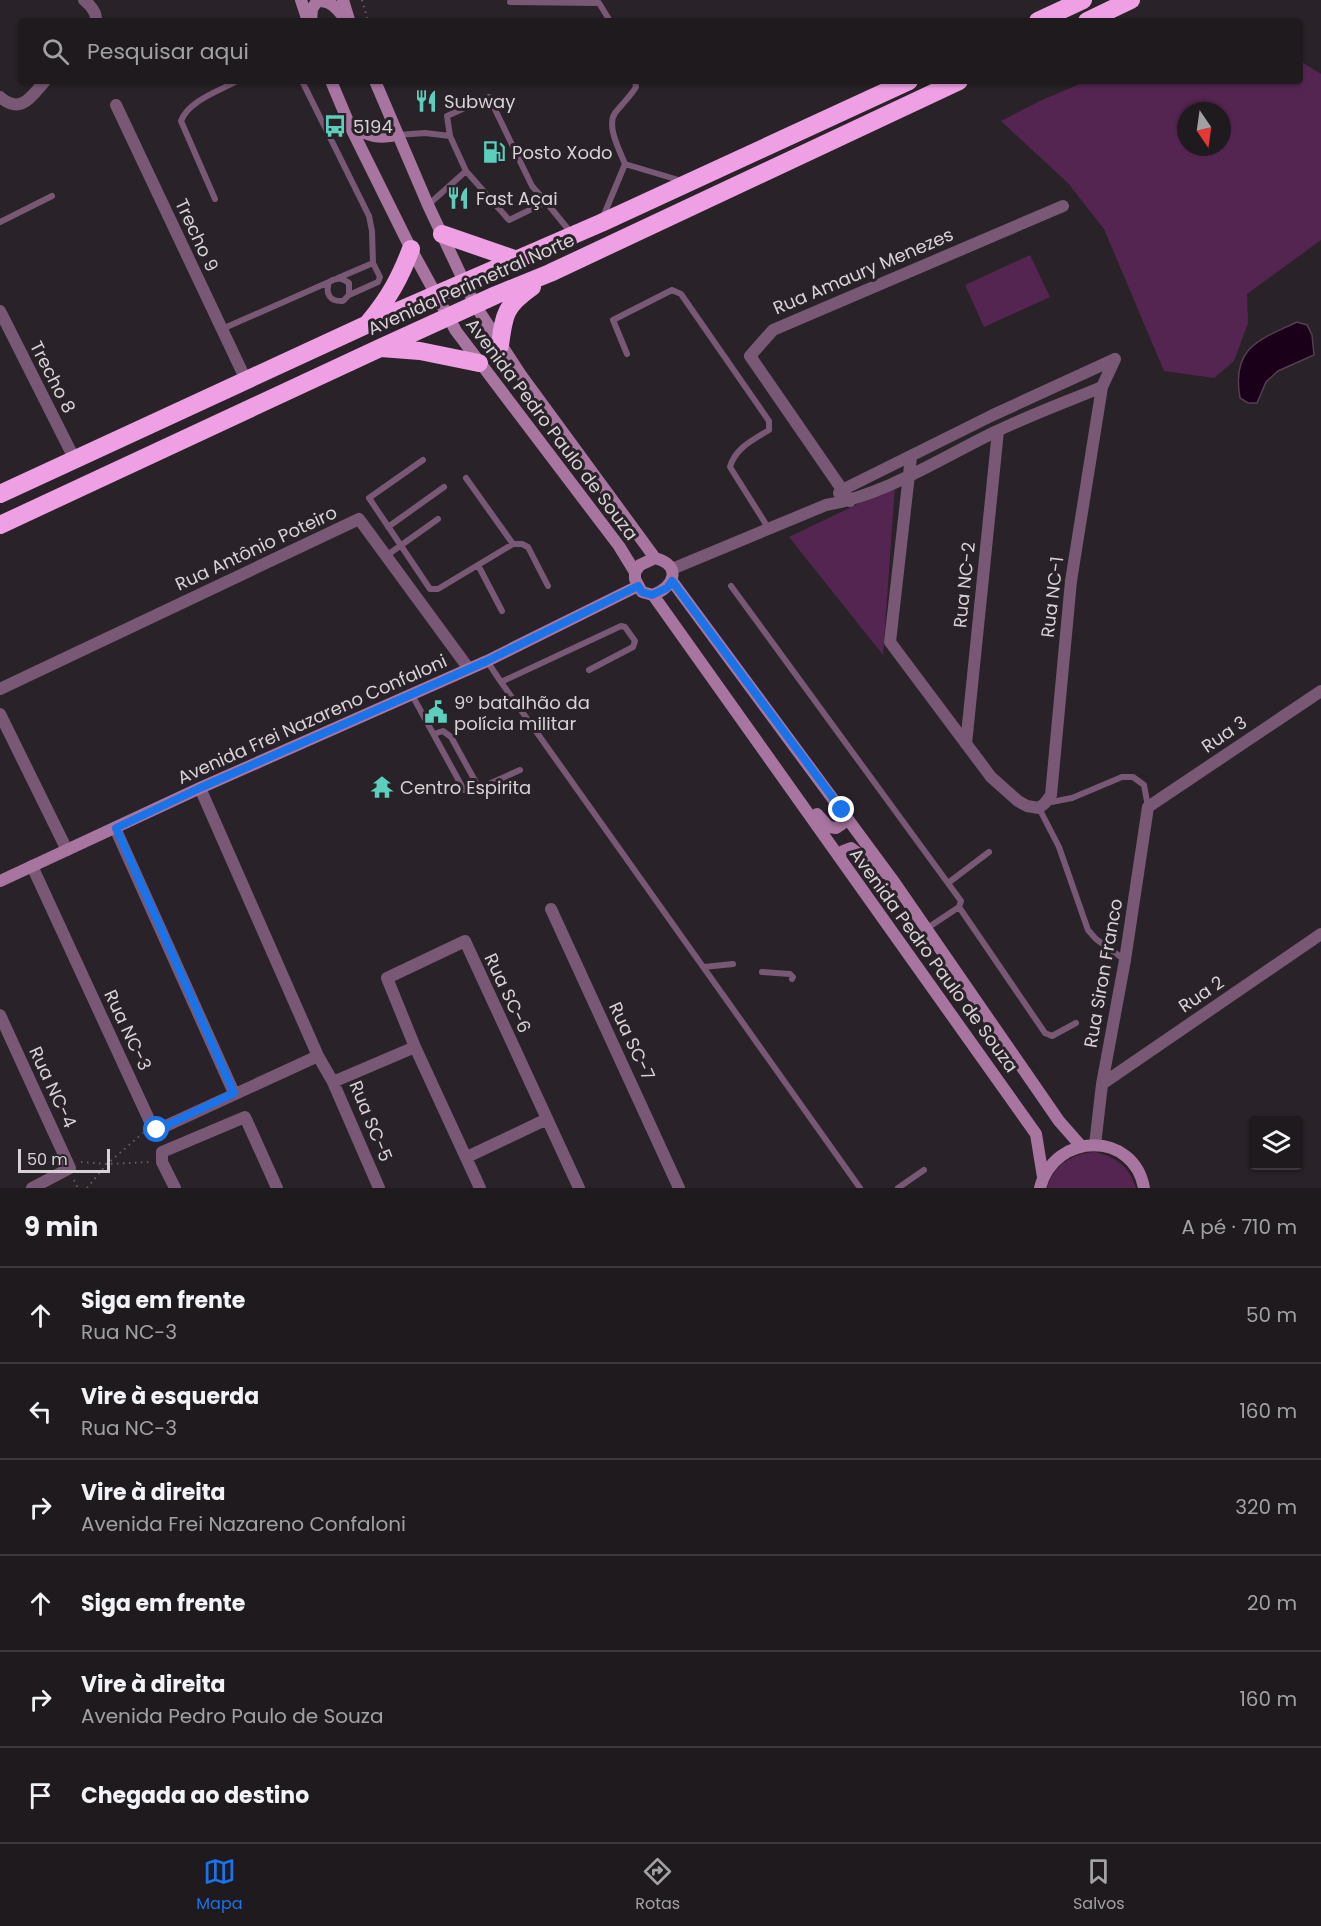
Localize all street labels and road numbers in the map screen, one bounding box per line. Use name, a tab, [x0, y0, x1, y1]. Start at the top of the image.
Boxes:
street label: Trecho 9	[169, 194, 225, 276]
street label: Rua Amaury Menezes	[769, 222, 957, 320]
street label: Avenida Perimetral Norte	[364, 227, 578, 341]
street label: Avenida Pedro Paulo de Souza	[460, 313, 644, 545]
street label: Trecho 8	[24, 337, 82, 417]
street label: Rua Antônio Poteiro	[171, 500, 341, 596]
street label: Rua NC-2	[947, 541, 981, 629]
street label: Rua NC-1	[1035, 555, 1069, 639]
street label: Avenida Frei Nazareno Confaloni	[173, 648, 451, 790]
street label: Rua 3	[1196, 710, 1252, 758]
street label: Avenida Pedro Paulo de Souza	[844, 843, 1024, 1077]
street label: Rua Siron Franco	[1078, 897, 1128, 1049]
street label: Rua SC-6	[479, 949, 537, 1037]
street label: Rua 2	[1173, 970, 1229, 1018]
street label: Rua NC-3	[98, 986, 158, 1074]
street label: Rua SC-7	[603, 998, 661, 1084]
street label: Rua NC-4	[23, 1042, 83, 1132]
street label: Rua SC-5	[343, 1077, 399, 1165]

